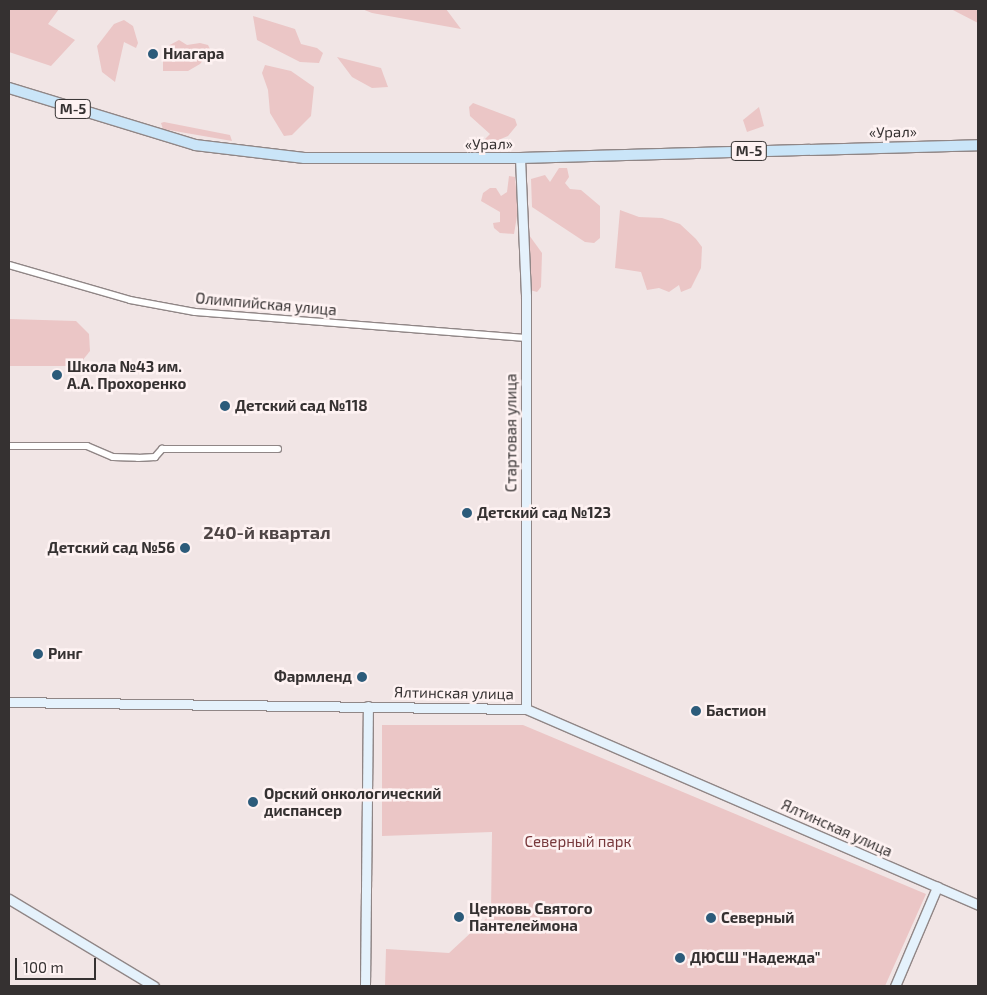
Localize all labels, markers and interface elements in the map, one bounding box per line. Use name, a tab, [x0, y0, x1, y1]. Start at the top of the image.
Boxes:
place label: Ниагара	[163, 45, 224, 63]
marker: Ниагара	[147, 48, 159, 60]
road number: М-5	[54, 98, 92, 120]
street label: «Урал»	[869, 123, 917, 141]
street label: «Урал»	[465, 135, 513, 153]
road number: М-5	[730, 140, 768, 162]
street label: Олимпийская улица	[195, 289, 337, 319]
place label: Школа №43 им. А.А. Прохоренко	[67, 357, 186, 392]
marker: Школа №43 им. А.А. Прохоренко	[51, 369, 63, 381]
street label: Стартовая улица	[502, 374, 520, 492]
place label: Детский сад №118	[235, 397, 368, 415]
marker: Детский сад №118	[219, 400, 231, 412]
place label: Детский сад №123	[477, 504, 611, 522]
marker: Детский сад №123	[461, 507, 473, 519]
district label: 240-й квартал	[203, 521, 331, 543]
place label: Детский сад №56	[48, 539, 175, 557]
marker: Детский сад №56	[179, 542, 191, 554]
place label: Ринг	[48, 645, 83, 663]
marker: Ринг	[32, 648, 44, 660]
place label: Фармленд	[274, 668, 352, 686]
marker: Фармленд	[356, 671, 368, 683]
street label: Ялтинская улица	[394, 683, 514, 703]
place label: Бастион	[706, 702, 766, 720]
marker: Бастион	[690, 705, 702, 717]
place label: Орский онкологический диспансер	[264, 784, 441, 819]
marker: Орский онкологический диспансер	[246, 795, 260, 809]
street label: Ялтинская улица	[779, 795, 895, 861]
park label: Северный парк	[524, 833, 632, 851]
place label: Церковь Святого Пантелеймона	[469, 899, 593, 934]
place label: Северный	[721, 909, 794, 927]
marker: Церковь Святого Пантелеймона	[453, 911, 465, 923]
marker: Северный	[705, 912, 717, 924]
scale bar	[18, 948, 99, 980]
place label: ДЮСШ "Надежда"	[690, 949, 821, 967]
marker: ДЮСШ "Надежда"	[674, 952, 686, 964]
text: 100 m	[23, 958, 64, 976]

